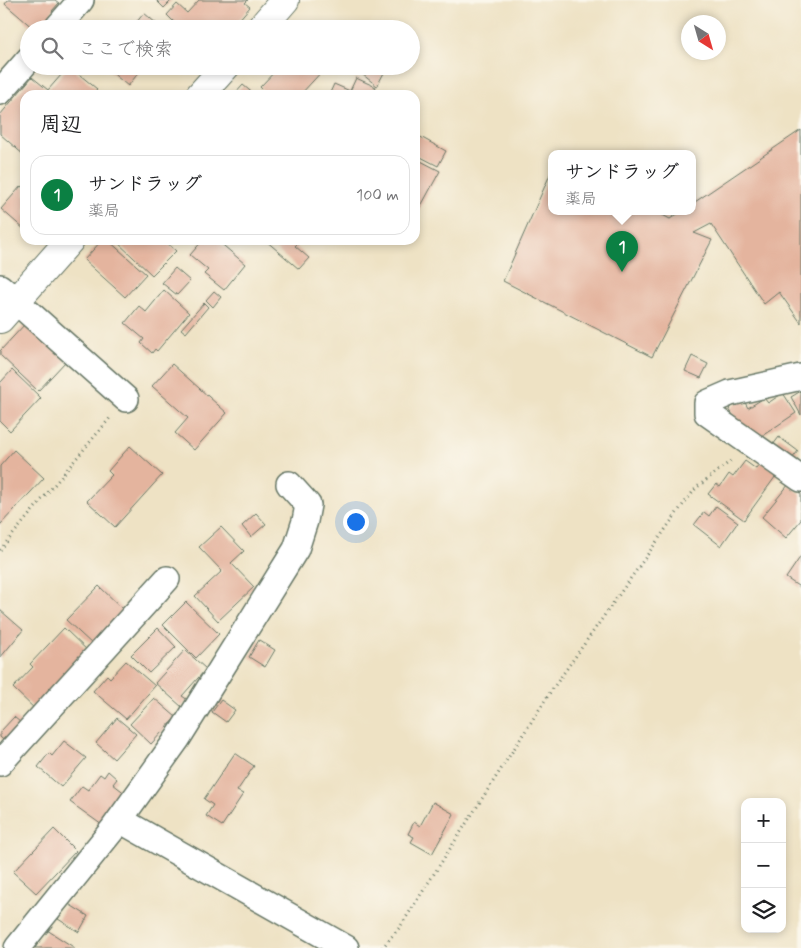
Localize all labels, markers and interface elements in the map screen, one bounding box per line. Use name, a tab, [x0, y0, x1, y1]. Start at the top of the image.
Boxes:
north arrow	[681, 15, 726, 60]
search box	[20, 20, 420, 75]
icon: search	[38, 34, 66, 62]
text: ここで検索	[78, 37, 173, 62]
text: 周辺	[40, 111, 82, 139]
popup	[548, 150, 696, 215]
text: サンドラッグ	[565, 160, 679, 185]
text: サンドラッグ	[88, 172, 202, 197]
text: 1	[53, 185, 61, 206]
text: 100 m	[356, 185, 399, 206]
text: 薬局	[565, 189, 597, 210]
text: 薬局	[88, 201, 120, 222]
pin: 1	[606, 231, 638, 272]
your location	[343, 509, 369, 535]
map controls	[741, 798, 786, 933]
button: +	[741, 798, 786, 843]
button: −	[741, 843, 786, 888]
button: layers	[741, 888, 786, 933]

